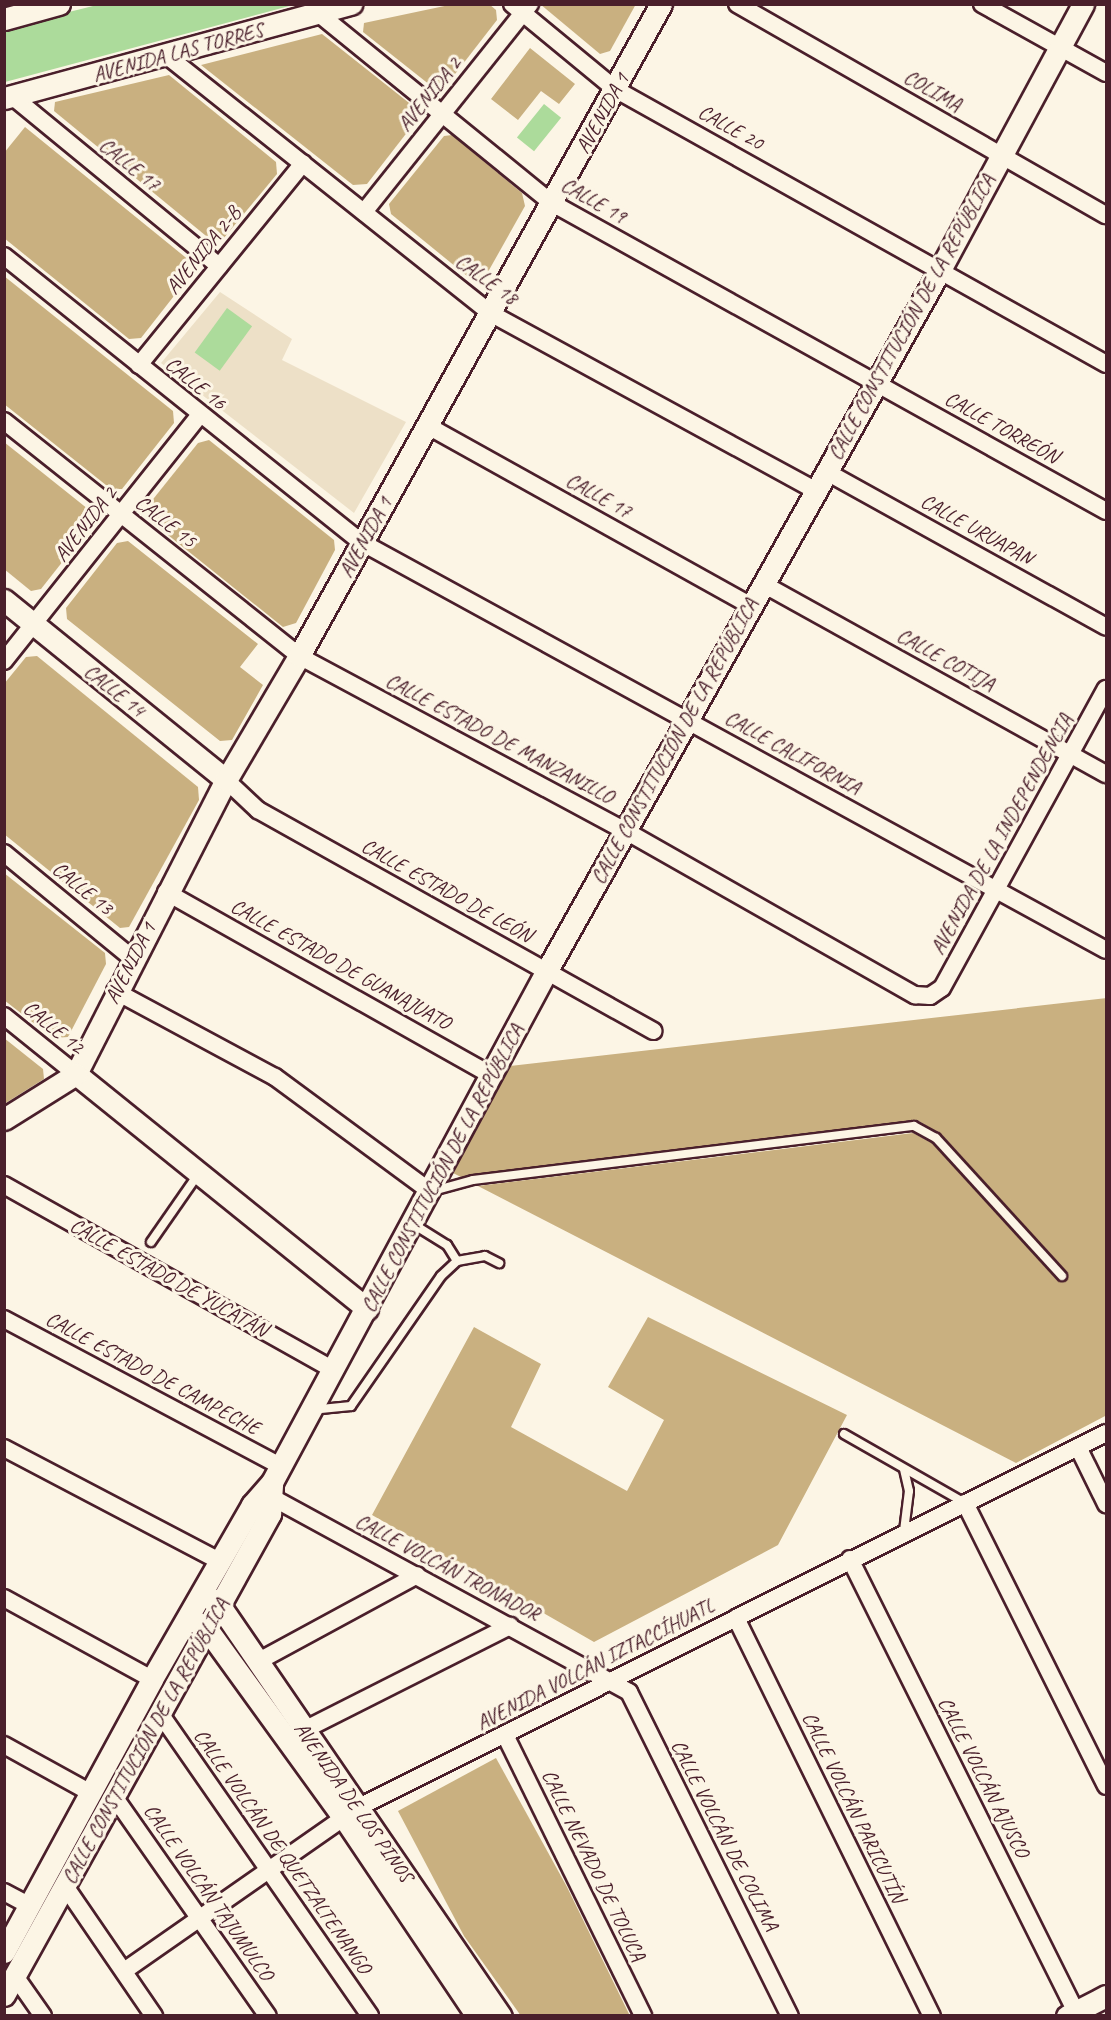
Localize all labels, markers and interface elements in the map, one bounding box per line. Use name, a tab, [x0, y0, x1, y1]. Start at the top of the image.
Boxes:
street label: AVENIDA LAS TORRES	[90, 17, 266, 87]
street label: AVENIDA 2	[392, 52, 466, 136]
street label: COLIMA	[900, 63, 966, 117]
street label: AVENIDA 1	[570, 68, 634, 158]
street label: CALLE 20	[694, 99, 768, 155]
street label: CALLE 17	[95, 132, 165, 196]
street label: CALLE CONSTITUCIÓN DE LA REPÚBLICA	[822, 170, 1000, 464]
street label: CALLE 19	[557, 171, 631, 229]
street label: AVENIDA 2-B	[160, 201, 246, 299]
street label: CALLE 18	[451, 248, 523, 310]
street label: CALLE 16	[161, 351, 231, 415]
street label: CALLE TORREÓN	[941, 385, 1063, 469]
street label: CALLE 17	[562, 467, 636, 523]
street label: AVENIDA 2	[48, 482, 122, 566]
street label: CALLE URUAPAN	[916, 488, 1038, 570]
street label: CALLE 15	[130, 489, 202, 553]
street label: AVENIDA 1	[333, 492, 397, 582]
street label: CALLE CONSTITUCIÓN DE LA REPÚBLICA	[585, 594, 763, 888]
street label: CALLE COTIJA	[893, 622, 999, 696]
street label: CALLE 14	[80, 658, 150, 722]
street label: CALLE ESTADO DE MANZANILLO	[382, 667, 618, 809]
street label: CALLE CALIFORNIA	[721, 704, 865, 800]
street label: AVENIDA DE LA INDEPENDENCIA	[924, 709, 1078, 959]
street label: CALLE ESTADO DE LEÓN	[358, 833, 536, 947]
street label: CALLE 13	[48, 856, 118, 920]
street label: CALLE ESTADO DE GUANAJUATO	[227, 893, 455, 1035]
street label: AVENIDA 1	[99, 918, 161, 1008]
street label: CALLE 12	[19, 995, 89, 1059]
street label: CALLE CONSTITUCIÓN DE LA REPÚBLICA	[355, 1020, 529, 1316]
street label: CALLE ESTADO DE YUCATÁN	[66, 1212, 272, 1342]
street label: CALLE ESTADO DE CAMPECHE	[42, 1306, 264, 1440]
street label: CALLE VOLCÁN TRONADOR	[351, 1508, 545, 1626]
street label: AVENIDA VOLCÁN IZTACCÍHUATL	[472, 1593, 718, 1735]
street label: CALLE CONSTITUCIÓN DE LA REPÚBLICA	[56, 1594, 234, 1888]
street label: CALLE VOLCÁN AJUSCO	[933, 1693, 1035, 1861]
street label: CALLE VOLCÁN PARICUTÍN	[797, 1708, 911, 1906]
street label: AVENIDA DE LOS PINOS	[289, 1717, 419, 1887]
street label: CALLE VOLCÁN DE QUETZALTENANGO	[189, 1724, 377, 1978]
street label: CALLE VOLCÁN DE COLIMA	[666, 1736, 784, 1934]
street label: CALLE NEVADO DE TOLUCA	[537, 1765, 651, 1965]
street label: CALLE VOLCÁN TAJUMULCO	[139, 1799, 279, 1985]

